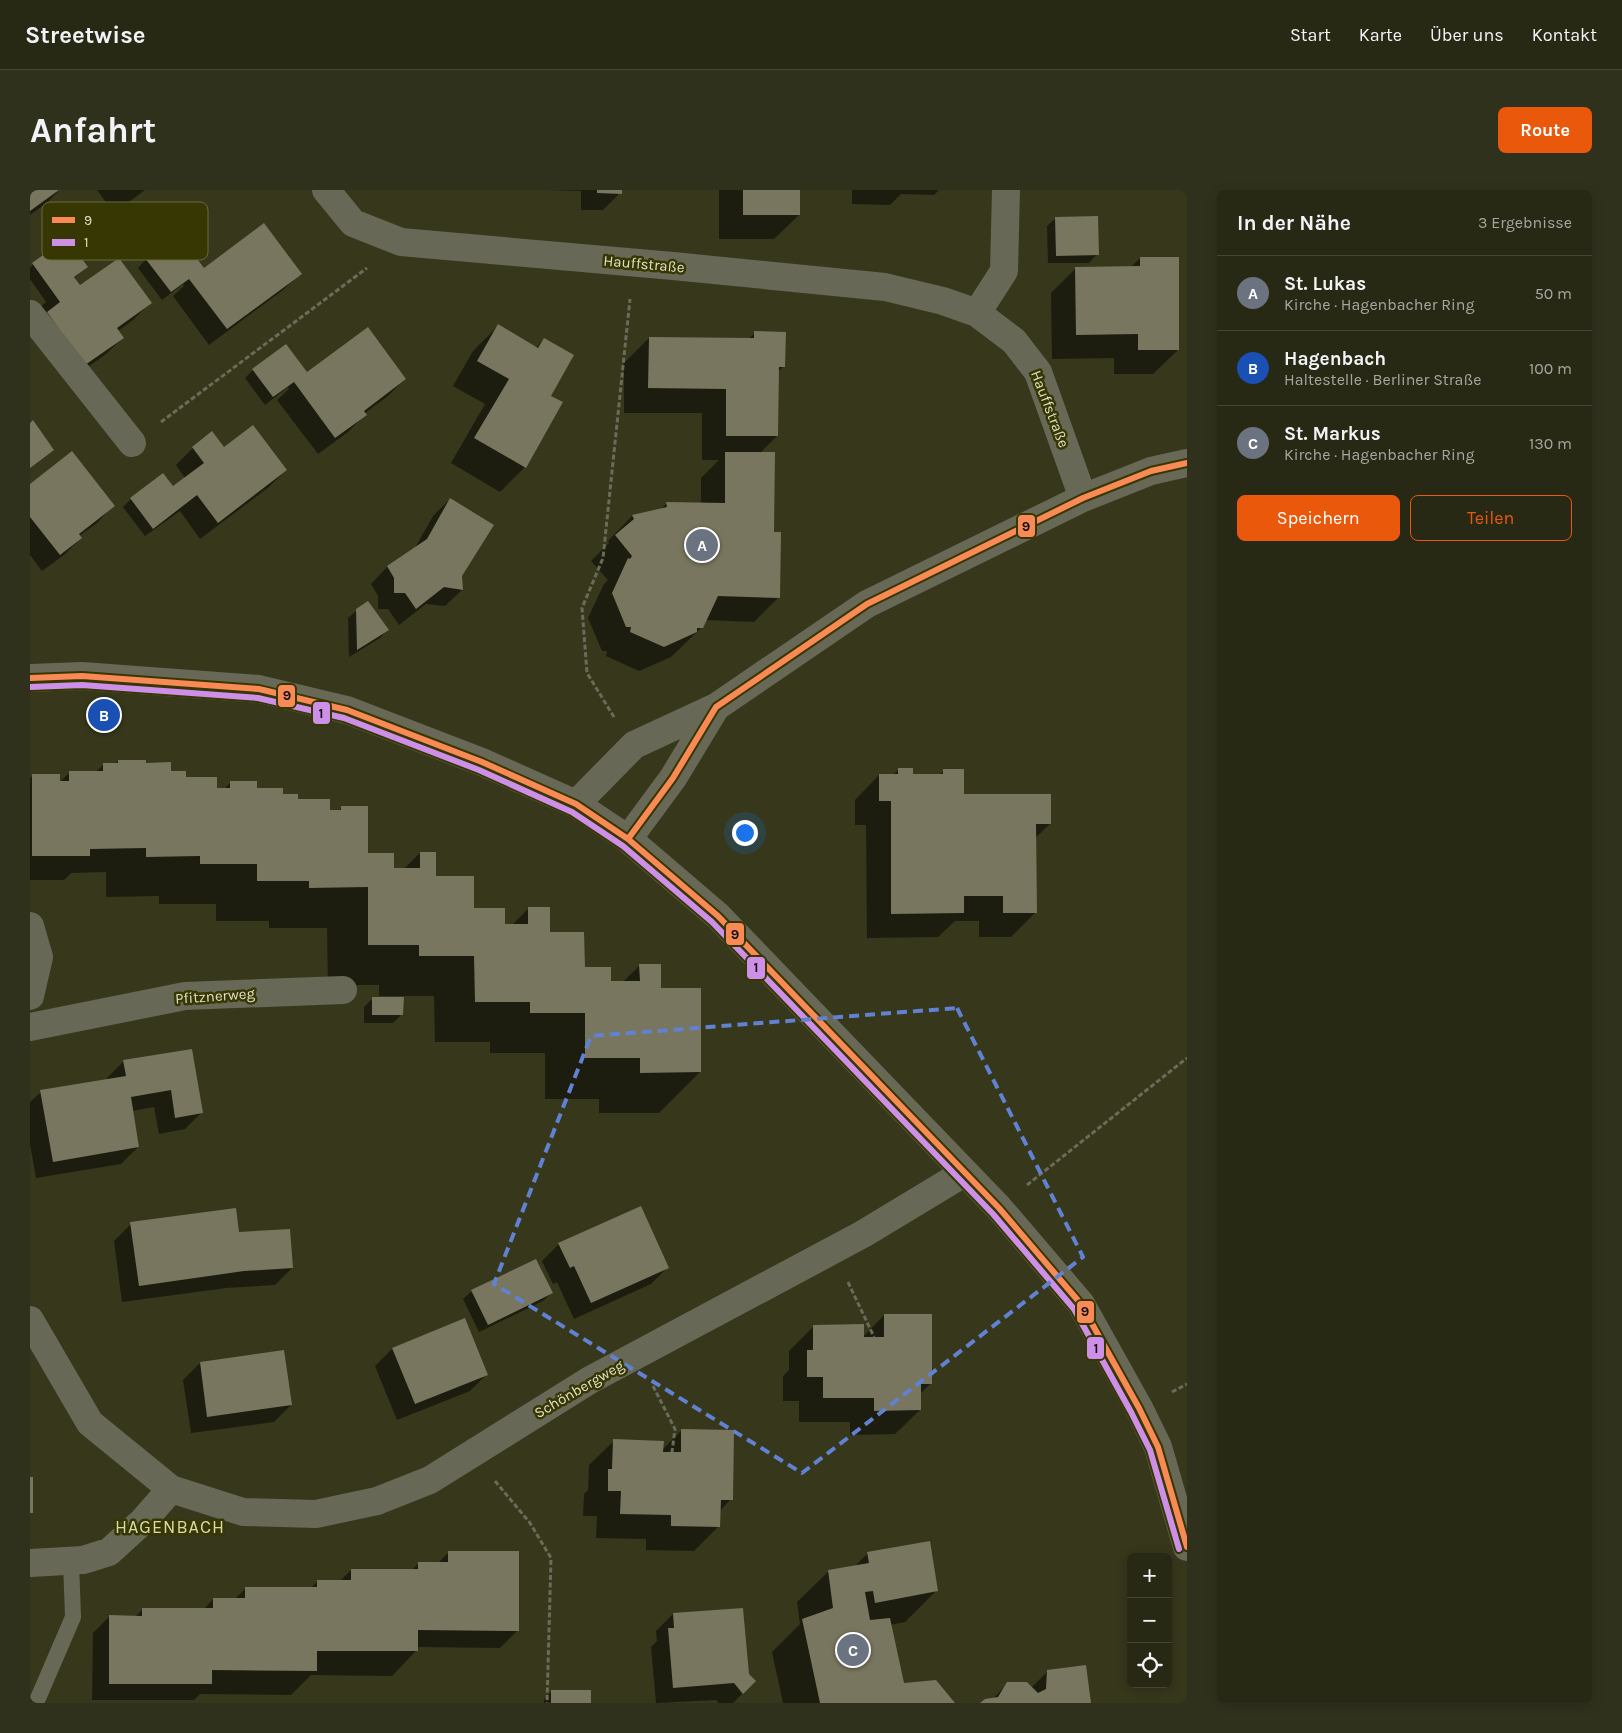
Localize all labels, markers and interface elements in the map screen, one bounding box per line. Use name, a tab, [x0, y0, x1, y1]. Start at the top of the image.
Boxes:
text: Streetwise	[25, 21, 146, 49]
text: Start	[1290, 24, 1331, 46]
text: Karte	[1359, 24, 1402, 46]
text: Über uns	[1430, 24, 1504, 46]
text: Kontakt	[1532, 24, 1597, 46]
button: Route	[1498, 107, 1592, 153]
text: Anfahrt	[30, 110, 156, 151]
legend	[42, 202, 208, 260]
text: In der Nähe	[1237, 211, 1351, 235]
text: 9	[84, 212, 92, 229]
text: 3 Ergebnisse	[1478, 213, 1572, 232]
text: 1	[84, 234, 89, 251]
street label: Hauffstraße	[603, 251, 685, 277]
text: St. Lukas	[1284, 273, 1366, 295]
text: A	[1248, 284, 1258, 303]
text: 50 m	[1535, 284, 1572, 303]
text: Kirche · Hagenbacher Ring	[1284, 295, 1475, 314]
text: Hagenbach	[1284, 348, 1386, 370]
text: B	[1248, 359, 1258, 378]
text: 100 m	[1529, 359, 1572, 378]
street label: Hauffstraße	[1027, 368, 1073, 450]
text: Haltestelle · Berliner Straße	[1284, 370, 1481, 389]
text: St. Markus	[1284, 423, 1381, 445]
text: C	[1248, 434, 1258, 453]
text: 130 m	[1529, 434, 1572, 453]
text: Kirche · Hagenbacher Ring	[1284, 445, 1475, 464]
button: Speichern	[1237, 495, 1400, 541]
button: Teilen	[1410, 495, 1572, 541]
line badge: 9	[1017, 514, 1036, 538]
text: 9	[1022, 518, 1030, 535]
pin: A	[686, 526, 718, 564]
line badge: 9	[277, 684, 296, 708]
text: 9	[283, 687, 291, 704]
pin: B	[88, 696, 120, 734]
line badge: 1	[312, 701, 331, 725]
text: 1	[319, 705, 324, 722]
your location	[732, 820, 758, 846]
line badge: 9	[725, 922, 745, 946]
text: 9	[731, 926, 739, 943]
line badge: 1	[746, 956, 766, 980]
text: 1	[754, 959, 759, 976]
street label: Pfitznerweg	[175, 984, 256, 1008]
line badge: 9	[1076, 1300, 1095, 1324]
text: 9	[1081, 1303, 1089, 1320]
line badge: 1	[1086, 1336, 1105, 1360]
text: 1	[1094, 1340, 1099, 1357]
street label: Schönbergweg	[531, 1356, 627, 1422]
district label: HAGENBACH	[115, 1516, 225, 1538]
map controls	[1127, 1553, 1172, 1688]
button: +	[1127, 1553, 1172, 1598]
button: −	[1127, 1598, 1172, 1643]
pin: C	[837, 1631, 869, 1669]
button: locate	[1127, 1643, 1172, 1688]

